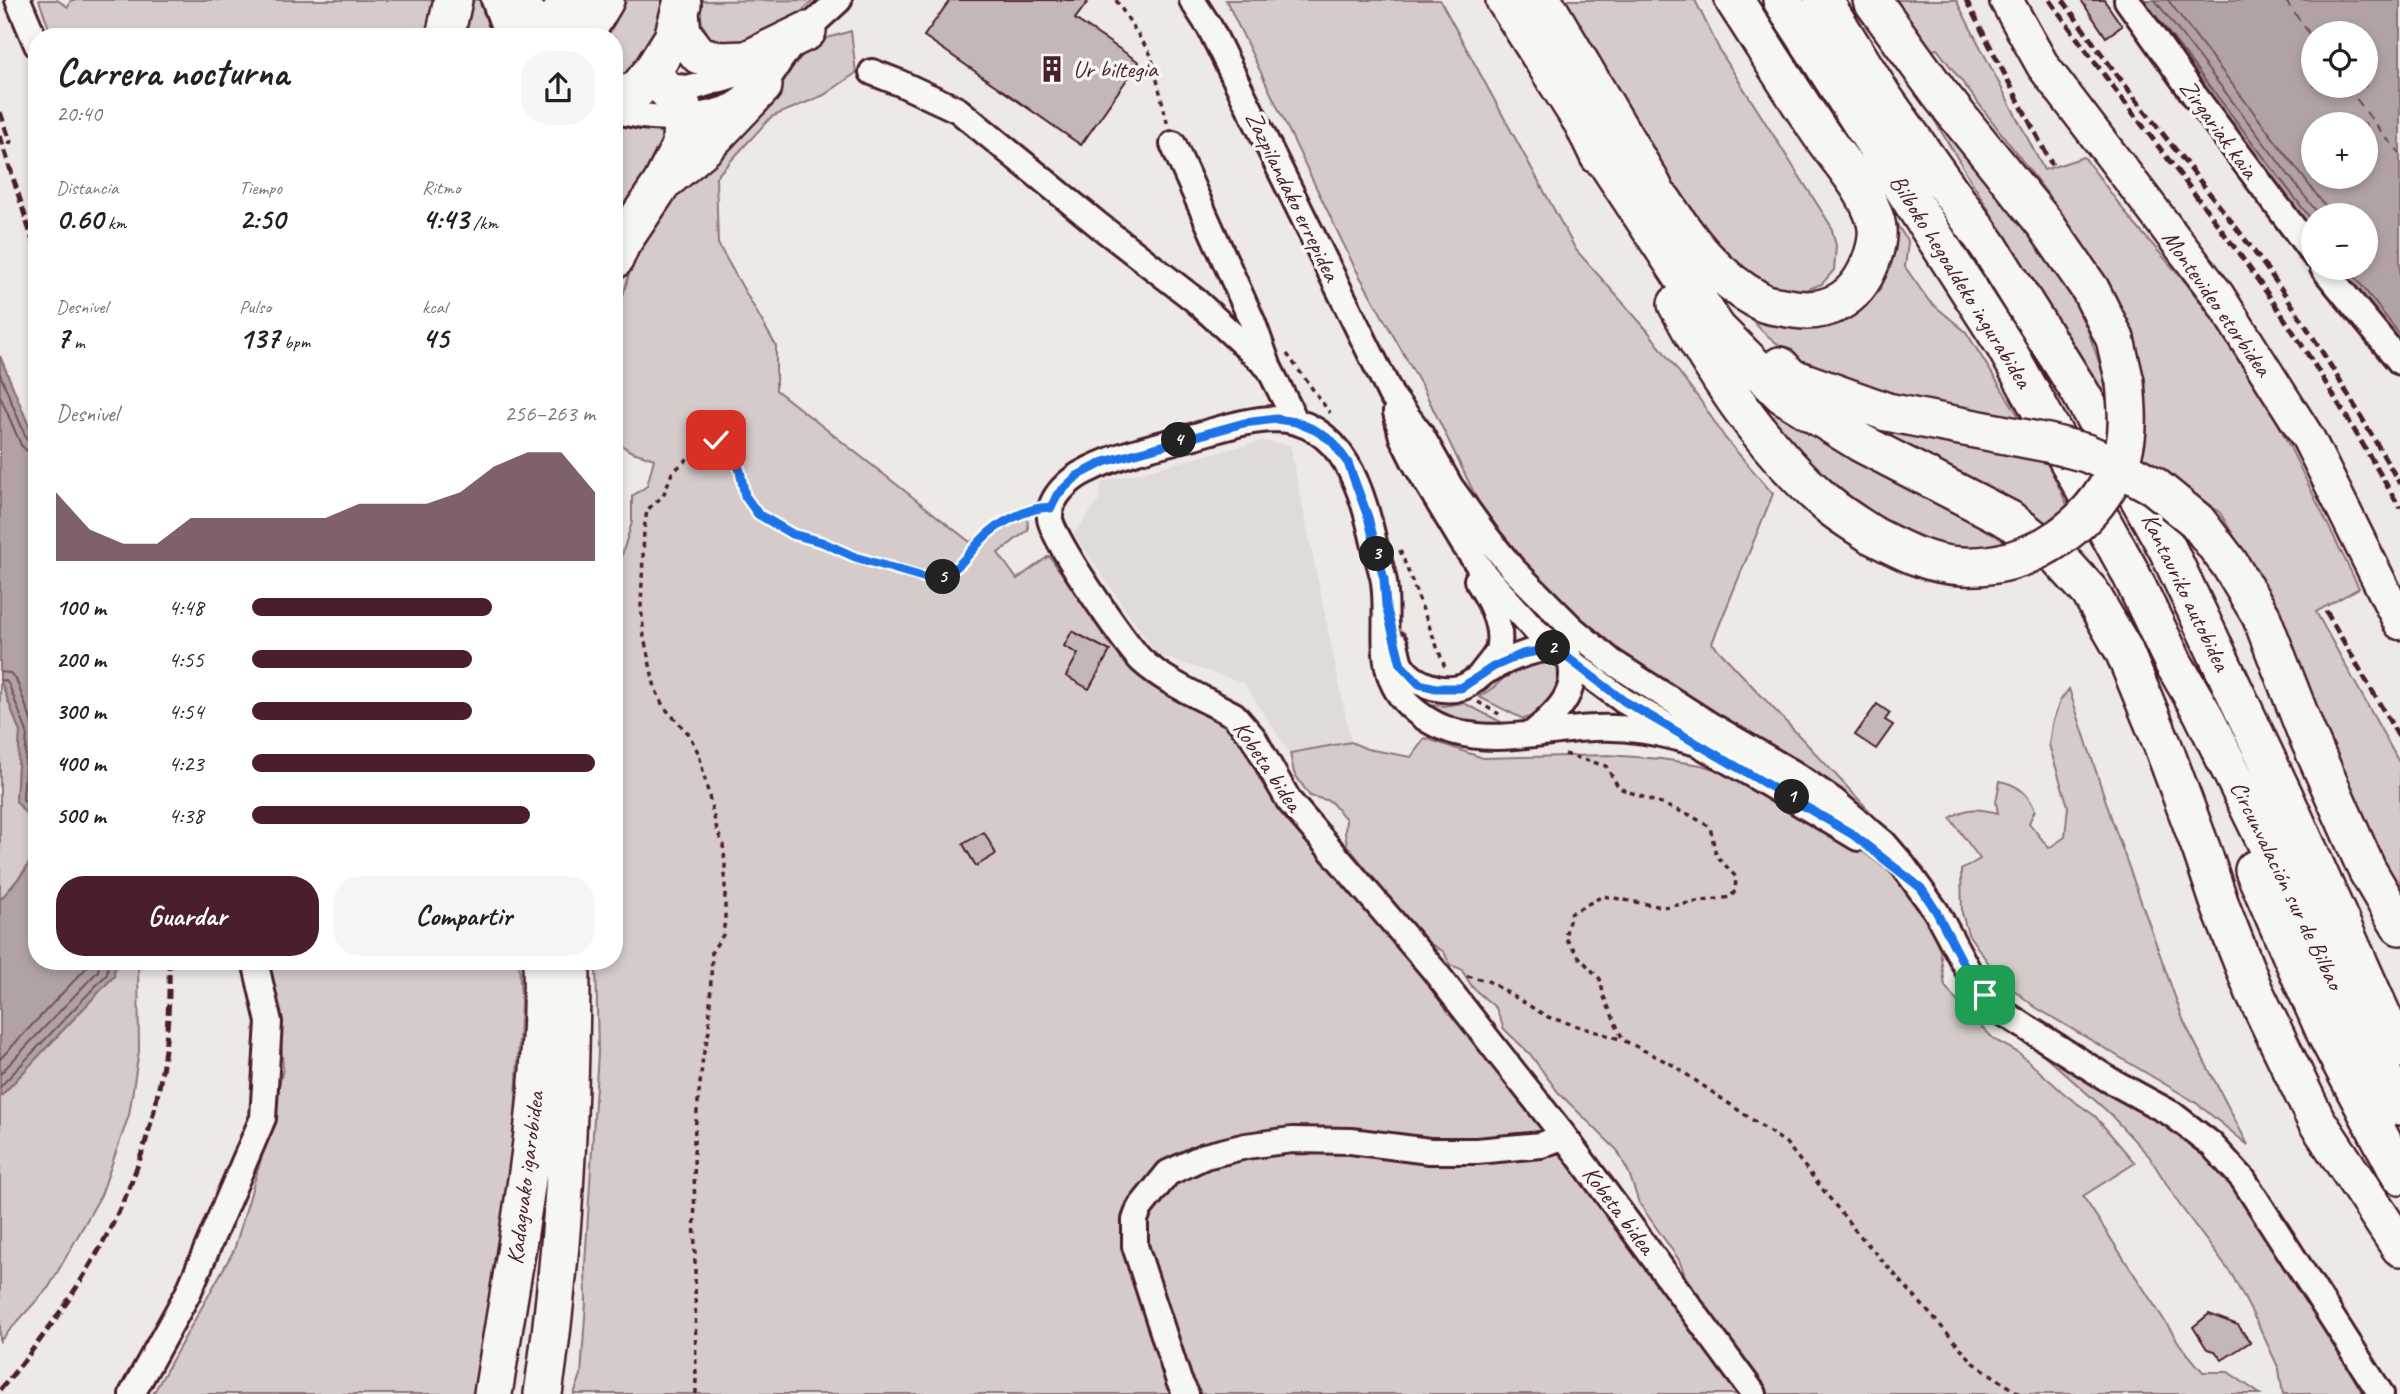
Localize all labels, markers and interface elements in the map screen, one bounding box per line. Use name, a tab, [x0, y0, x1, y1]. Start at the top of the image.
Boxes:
map controls	[2301, 21, 2378, 280]
button: locate	[2301, 21, 2378, 98]
text: Carrera nocturna	[56, 49, 289, 96]
button: share	[521, 51, 595, 125]
building icon: Ur biltegia	[1037, 54, 1067, 84]
place label: Ur biltegia	[1073, 54, 1159, 84]
street label: Zirgariak kaia	[2173, 74, 2266, 186]
text: 20:40	[56, 99, 102, 128]
street label: Zazpilandako errepidea	[1239, 106, 1348, 287]
button: +	[2301, 112, 2378, 189]
street label: Bilboko hegoaldeko ingurabidea	[1883, 169, 2040, 394]
text: Distancia	[56, 176, 118, 200]
text: Tiempo	[239, 176, 282, 200]
text: Ritmo	[422, 176, 460, 200]
text: 0.60	[56, 200, 103, 238]
text: 2:50	[239, 200, 285, 238]
text: 4:43	[422, 200, 468, 238]
button: −	[2301, 203, 2378, 280]
text: km	[103, 211, 126, 235]
text: /km	[468, 211, 498, 235]
street label: Montevideo etorbidea	[2155, 224, 2279, 383]
text: Desnivel	[56, 295, 108, 319]
text: Pulso	[239, 295, 271, 319]
text: kcal	[422, 295, 447, 319]
text: 7	[56, 319, 69, 357]
text: 137	[239, 319, 279, 357]
text: 45	[422, 319, 449, 357]
text: m	[69, 330, 85, 354]
text: bpm	[279, 330, 310, 354]
text: Desnivel	[56, 399, 118, 428]
text: 256–263 m	[504, 399, 595, 428]
pin	[686, 410, 746, 470]
icon: check	[697, 421, 735, 459]
pin: 4	[1162, 422, 1196, 458]
text: 4	[1174, 427, 1183, 451]
street label: Kantauriko autobidea	[2135, 508, 2238, 677]
pin: 3	[1360, 536, 1394, 572]
text: 3	[1372, 541, 1381, 565]
pin: 5	[926, 560, 960, 594]
text: 5	[938, 564, 947, 588]
text: 100 m	[56, 593, 106, 622]
text: 4:48	[168, 593, 204, 622]
pin: 2	[1536, 630, 1570, 666]
text: 2	[1548, 635, 1557, 659]
text: 200 m	[56, 645, 106, 674]
text: 4:55	[168, 645, 204, 674]
text: 300 m	[56, 697, 106, 726]
text: 4:54	[168, 697, 204, 726]
street label: Kobeta bidea	[1227, 715, 1310, 819]
text: 400 m	[56, 749, 106, 778]
text: 4:23	[168, 749, 204, 778]
street label: Circunvalación sur de Bilbao	[2223, 776, 2352, 996]
pin: 1	[1774, 780, 1810, 814]
text: 1	[1787, 784, 1796, 808]
text: 500 m	[56, 801, 105, 830]
text: 4:38	[168, 801, 204, 830]
button: Guardar	[56, 876, 319, 956]
button: Compartir	[333, 876, 595, 956]
pin	[1955, 965, 2015, 1025]
icon: arrive	[1966, 976, 2004, 1014]
street label: Kadaguako igarobidea	[500, 1089, 551, 1266]
street label: Kobeta bidea	[1576, 1160, 1663, 1262]

